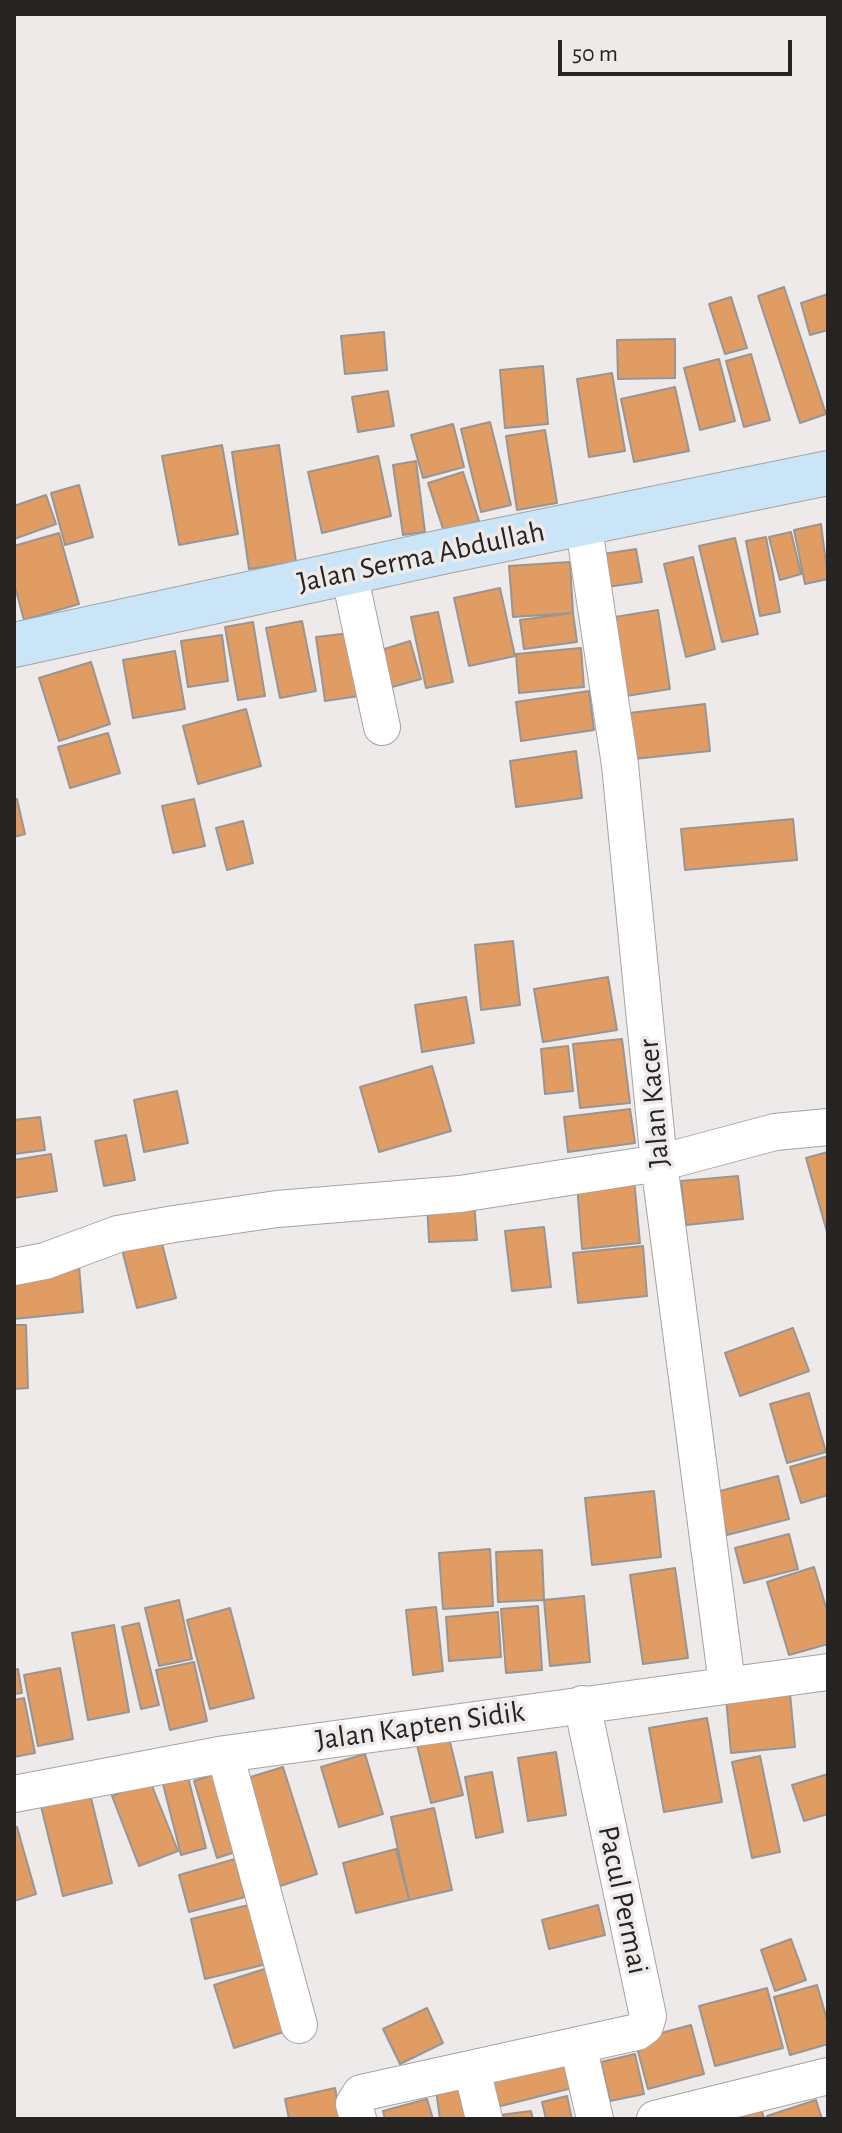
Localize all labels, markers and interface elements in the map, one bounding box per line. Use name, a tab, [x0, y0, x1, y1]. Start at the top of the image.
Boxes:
scale bar	[562, 24, 796, 74]
text: 50 m	[572, 42, 618, 66]
street label: Jalan Serma Abdullah	[294, 513, 548, 601]
street label: Jalan Kacer	[630, 1037, 678, 1169]
street label: Jalan Kapten Sidik	[313, 1694, 527, 1758]
street label: Pacul Permai	[590, 1822, 656, 1978]

